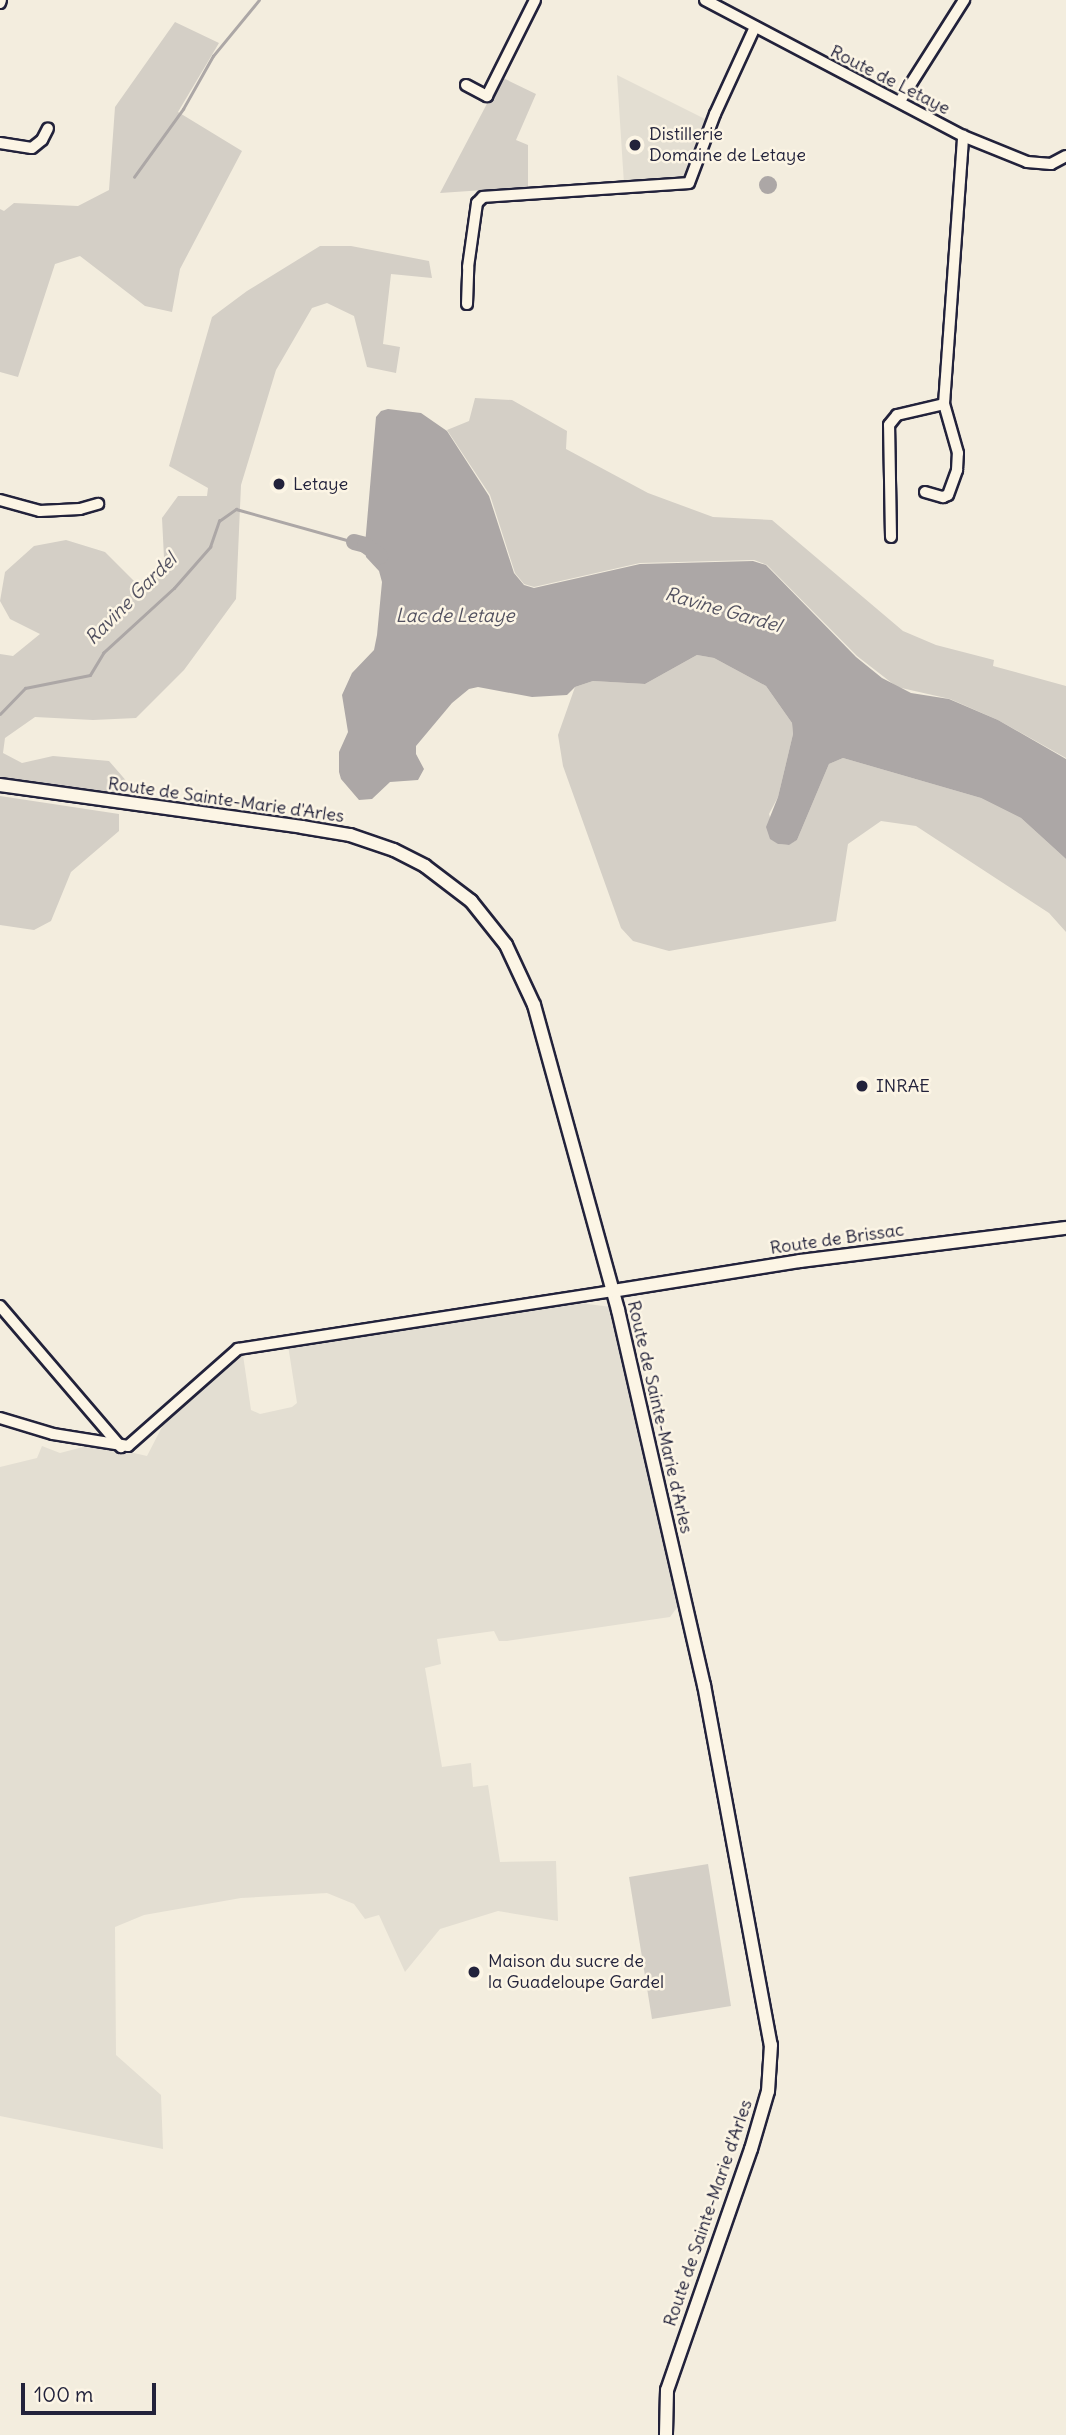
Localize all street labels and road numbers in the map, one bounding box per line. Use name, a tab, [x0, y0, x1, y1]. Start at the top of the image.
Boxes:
street label: Route de Letaye	[827, 41, 953, 119]
street label: Route de Sainte-Marie d'Arles	[106, 773, 346, 827]
street label: Route de Brissac	[769, 1219, 905, 1259]
street label: Route de Sainte-Marie d'Arles	[623, 1298, 697, 1536]
street label: Route de Sainte-Marie d'Arles	[659, 2097, 757, 2329]

